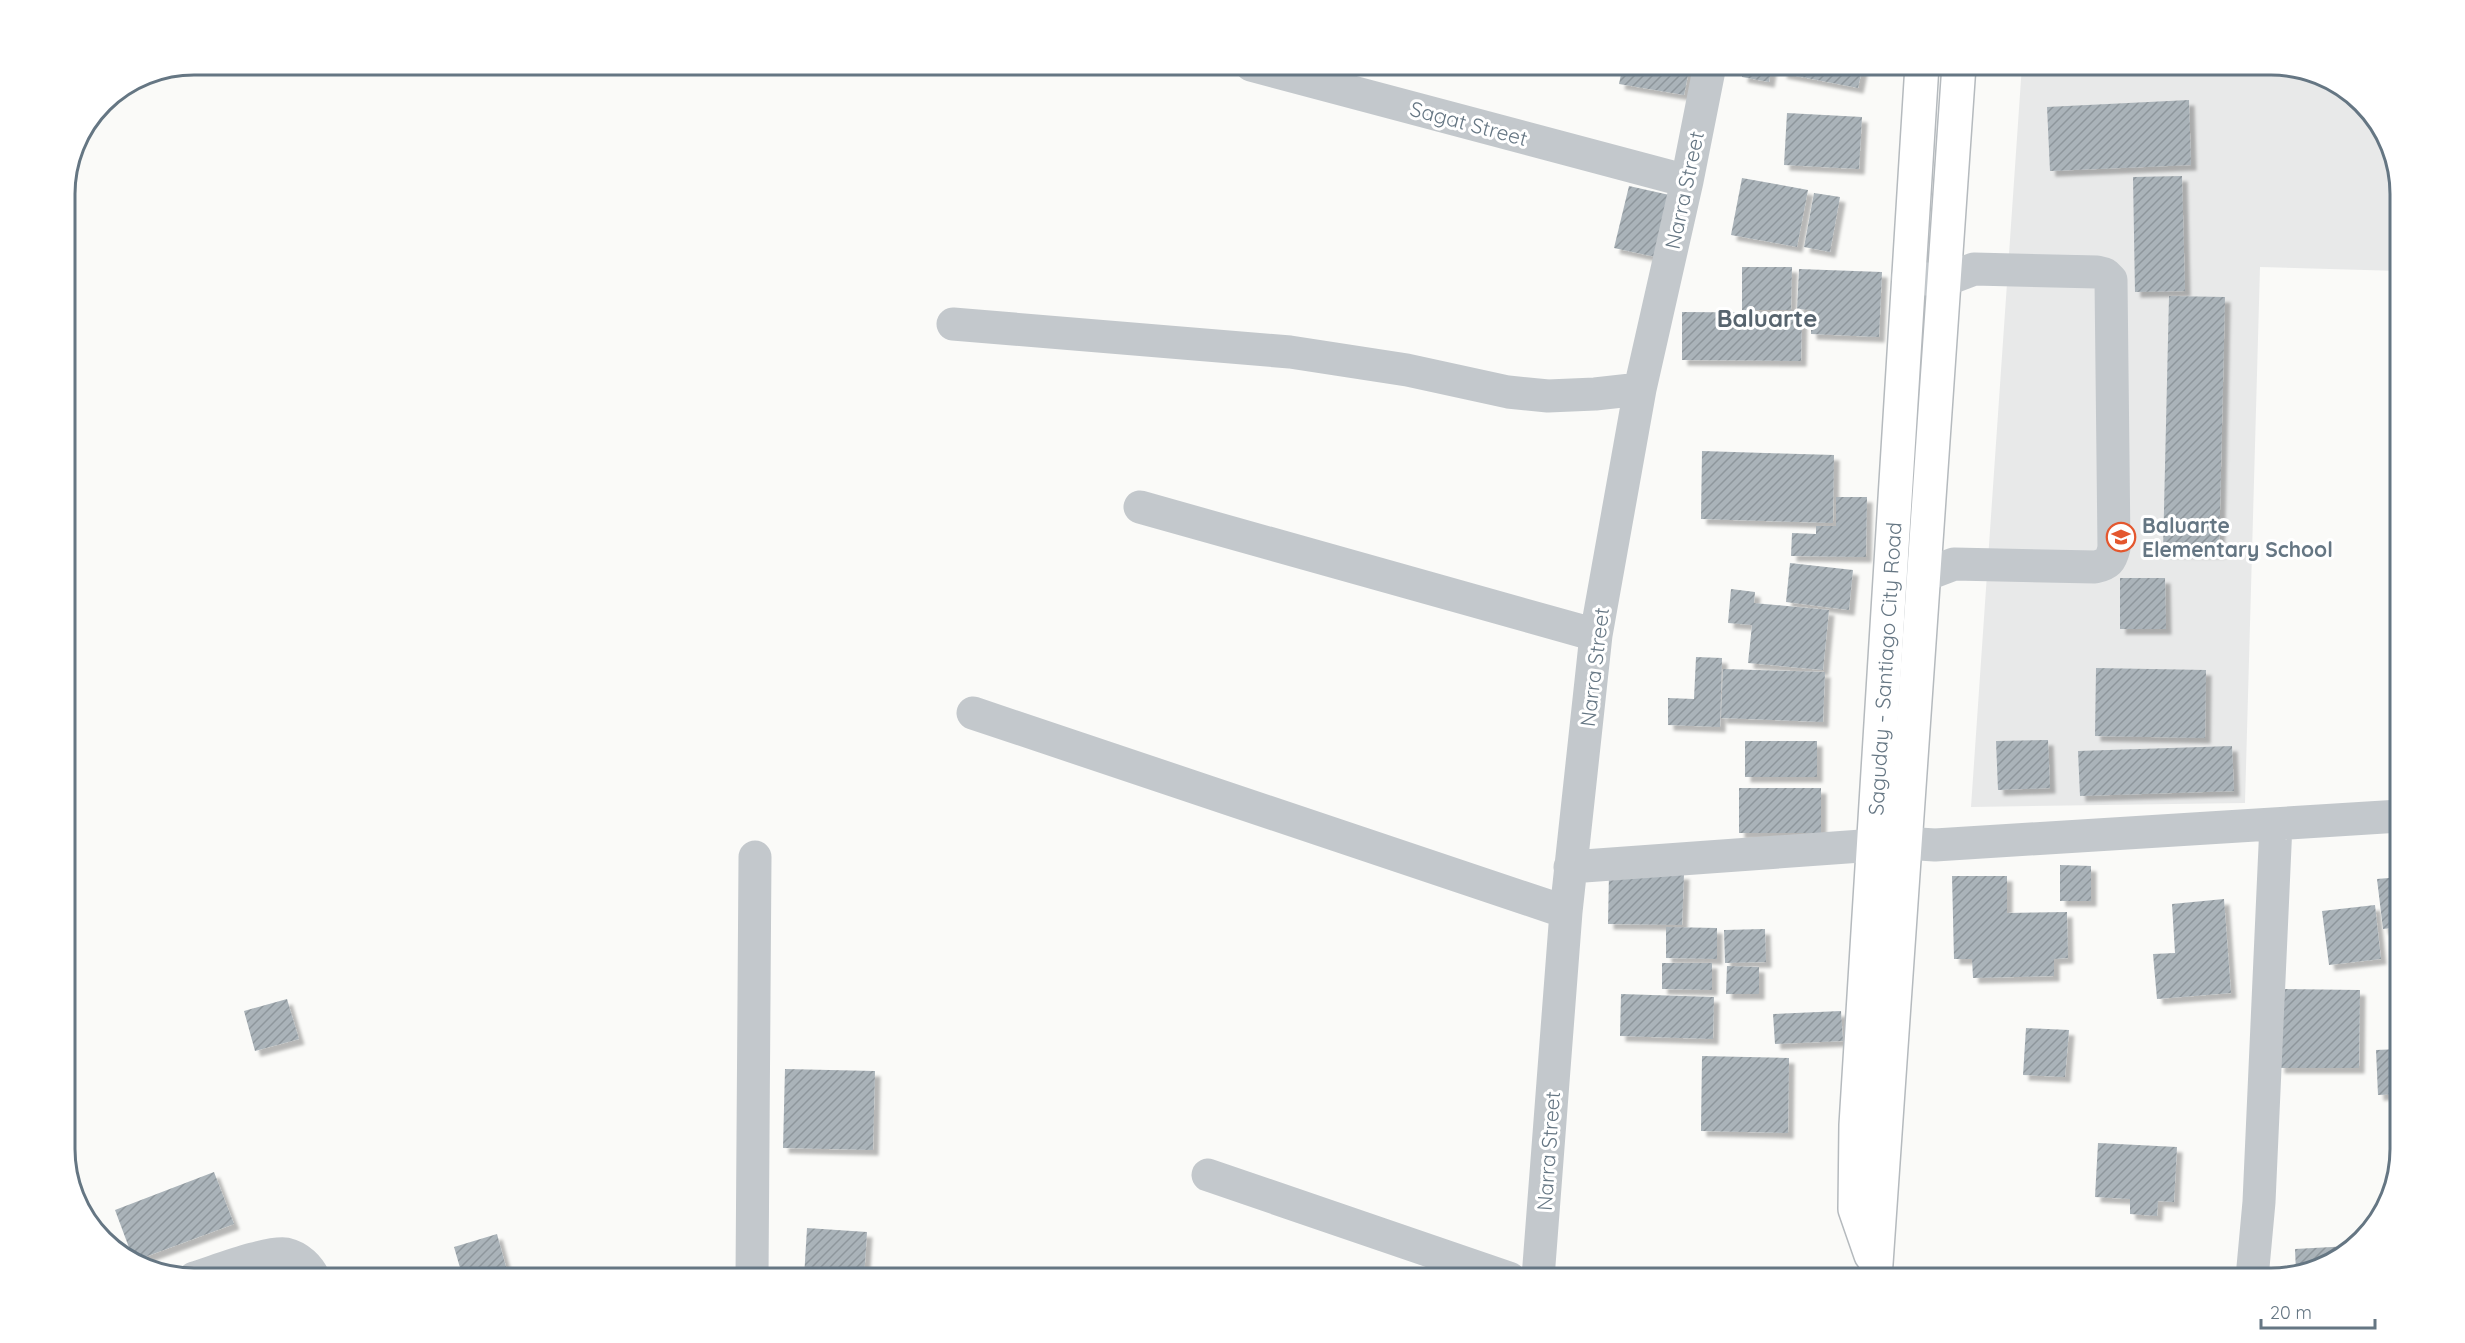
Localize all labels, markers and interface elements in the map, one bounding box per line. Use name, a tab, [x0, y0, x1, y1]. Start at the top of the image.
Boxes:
street label: Sagat Street	[1407, 95, 1531, 151]
street label: Narra Street	[1659, 129, 1709, 251]
district label: Baluarte	[1717, 303, 1817, 333]
place label: Baluarte Elementary School	[2142, 512, 2333, 562]
street label: Saguday - Santiago City Road	[1862, 521, 1907, 816]
school or university icon: Baluarte Elementary School	[2105, 521, 2137, 553]
street label: Narra Street	[1574, 606, 1614, 728]
street label: Narra Street	[1531, 1090, 1565, 1212]
scale bar	[2261, 1292, 2375, 1330]
text: 20 m	[2270, 1301, 2312, 1324]

